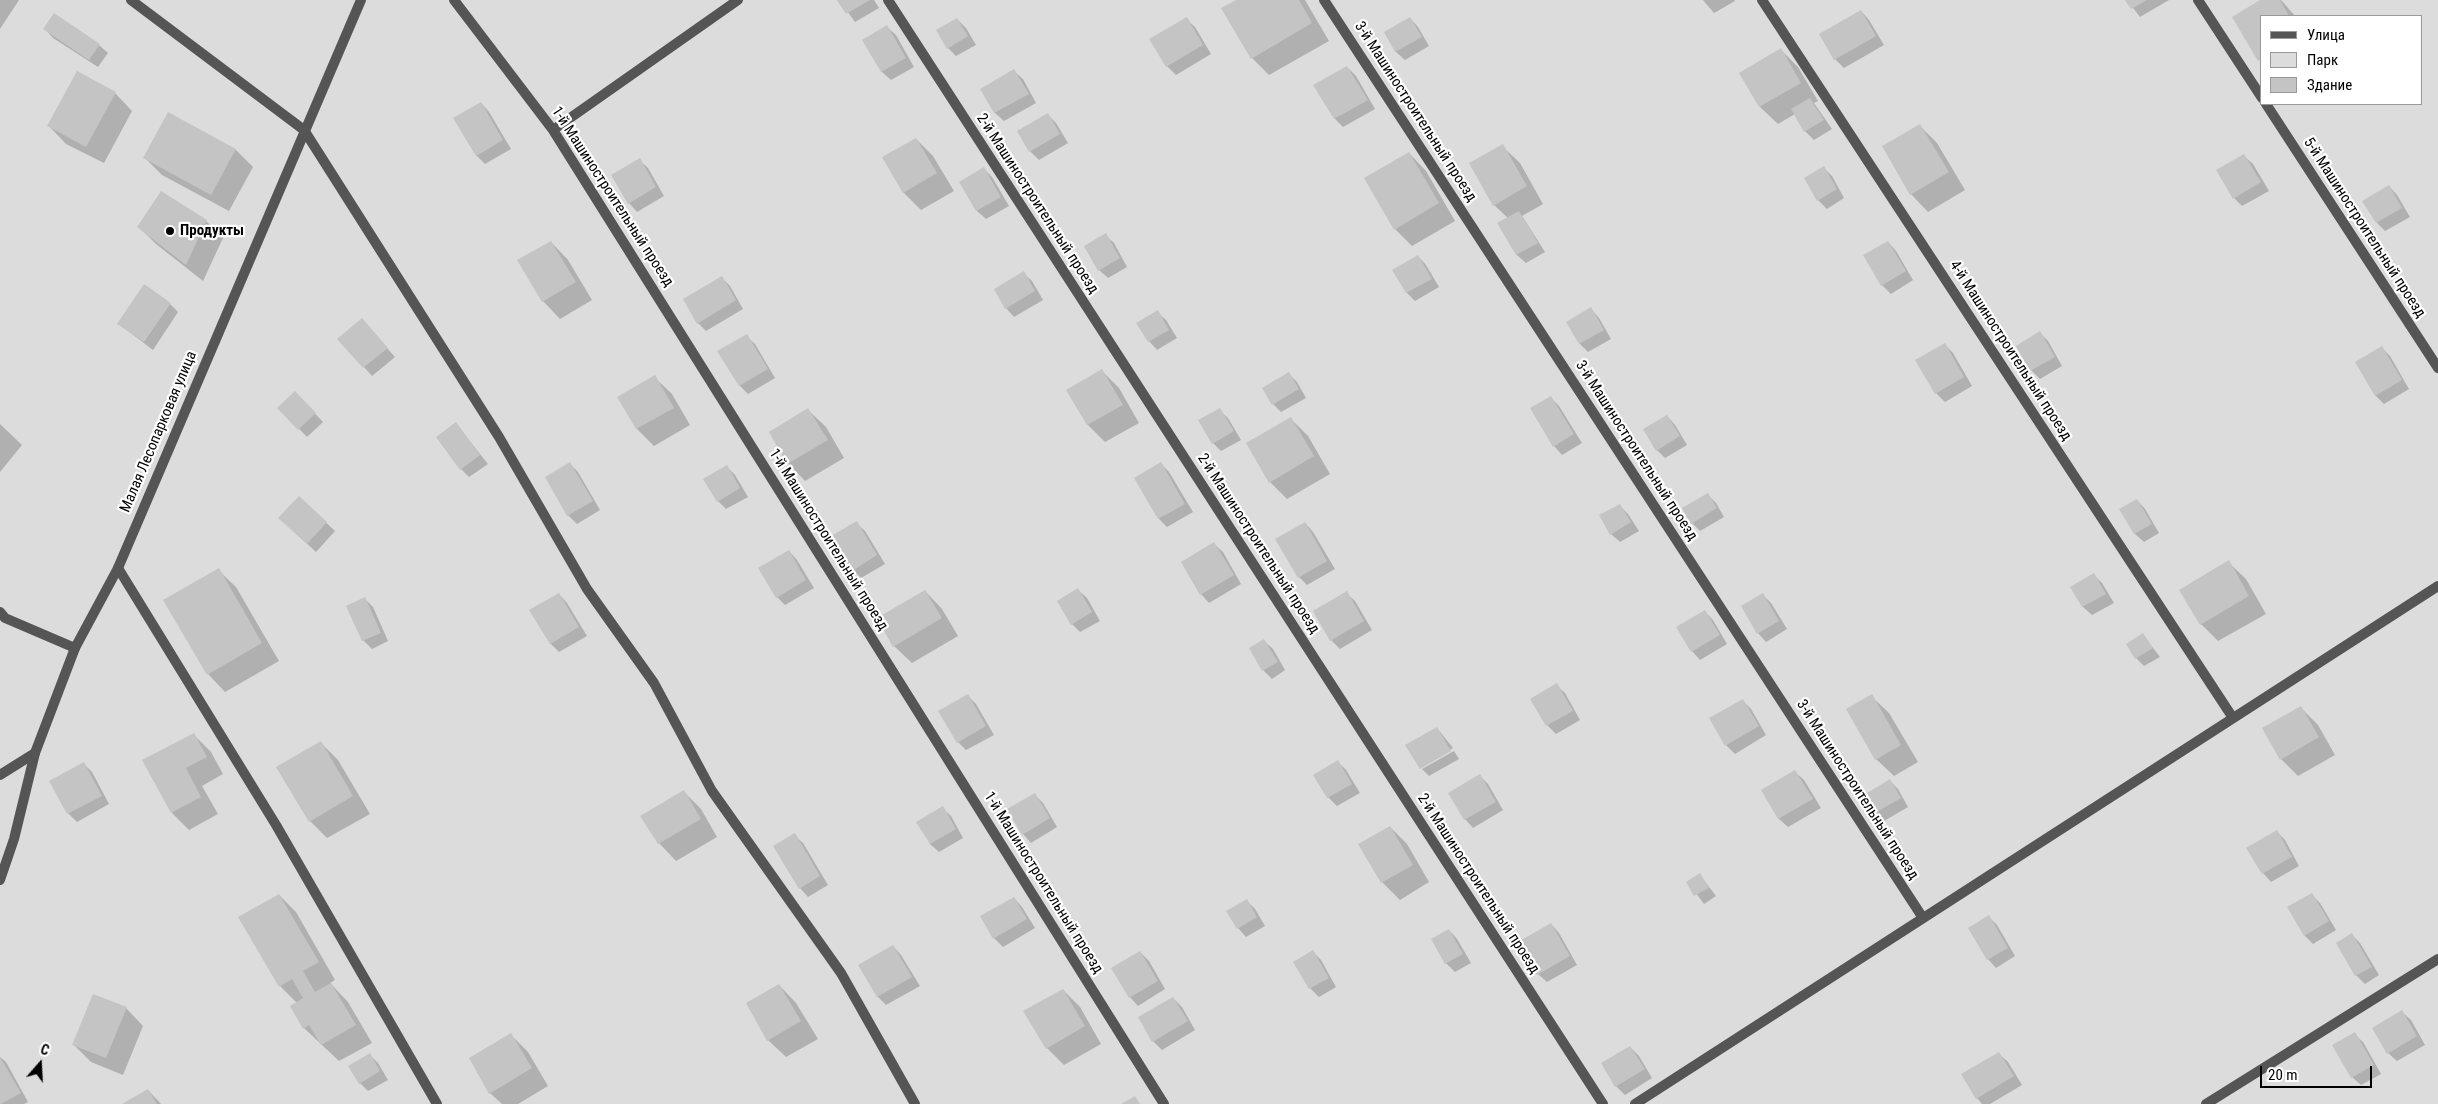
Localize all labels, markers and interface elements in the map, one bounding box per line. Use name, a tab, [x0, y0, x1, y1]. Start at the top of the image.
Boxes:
legend	[2260, 15, 2423, 105]
street label: 3-й Машиностроительный проезд	[1350, 19, 1480, 205]
text: Улица	[2307, 26, 2345, 44]
text: Парк	[2307, 51, 2338, 69]
text: Здание	[2307, 76, 2352, 94]
street label: 1-й Машиностроительный проезд	[547, 104, 677, 290]
street label: 2-й Машиностроительный проезд	[972, 111, 1102, 297]
street label: 5-й Машиностроительный проезд	[2299, 135, 2429, 321]
place label: Продукты	[180, 222, 244, 240]
marker: Продукты	[164, 225, 176, 237]
street label: 4-й Машиностроительный проезд	[1945, 258, 2075, 444]
street label: Малая Лесопарковая улица	[117, 349, 201, 515]
street label: 3-й Машиностроительный проезд	[1571, 358, 1701, 544]
street label: 1-й Машиностроительный проезд	[764, 446, 892, 634]
street label: 2-й Машиностроительный проезд	[1193, 451, 1323, 637]
street label: 3-й Машиностроительный проезд	[1792, 697, 1922, 883]
street label: 1-й Машиностроительный проезд	[979, 789, 1107, 977]
street label: 2-й Машиностроительный проезд	[1413, 791, 1543, 977]
north arrow	[15, 1039, 65, 1089]
text: С	[38, 1041, 51, 1059]
scale bar	[2263, 1056, 2376, 1088]
text: 20 m	[2268, 1066, 2298, 1084]

